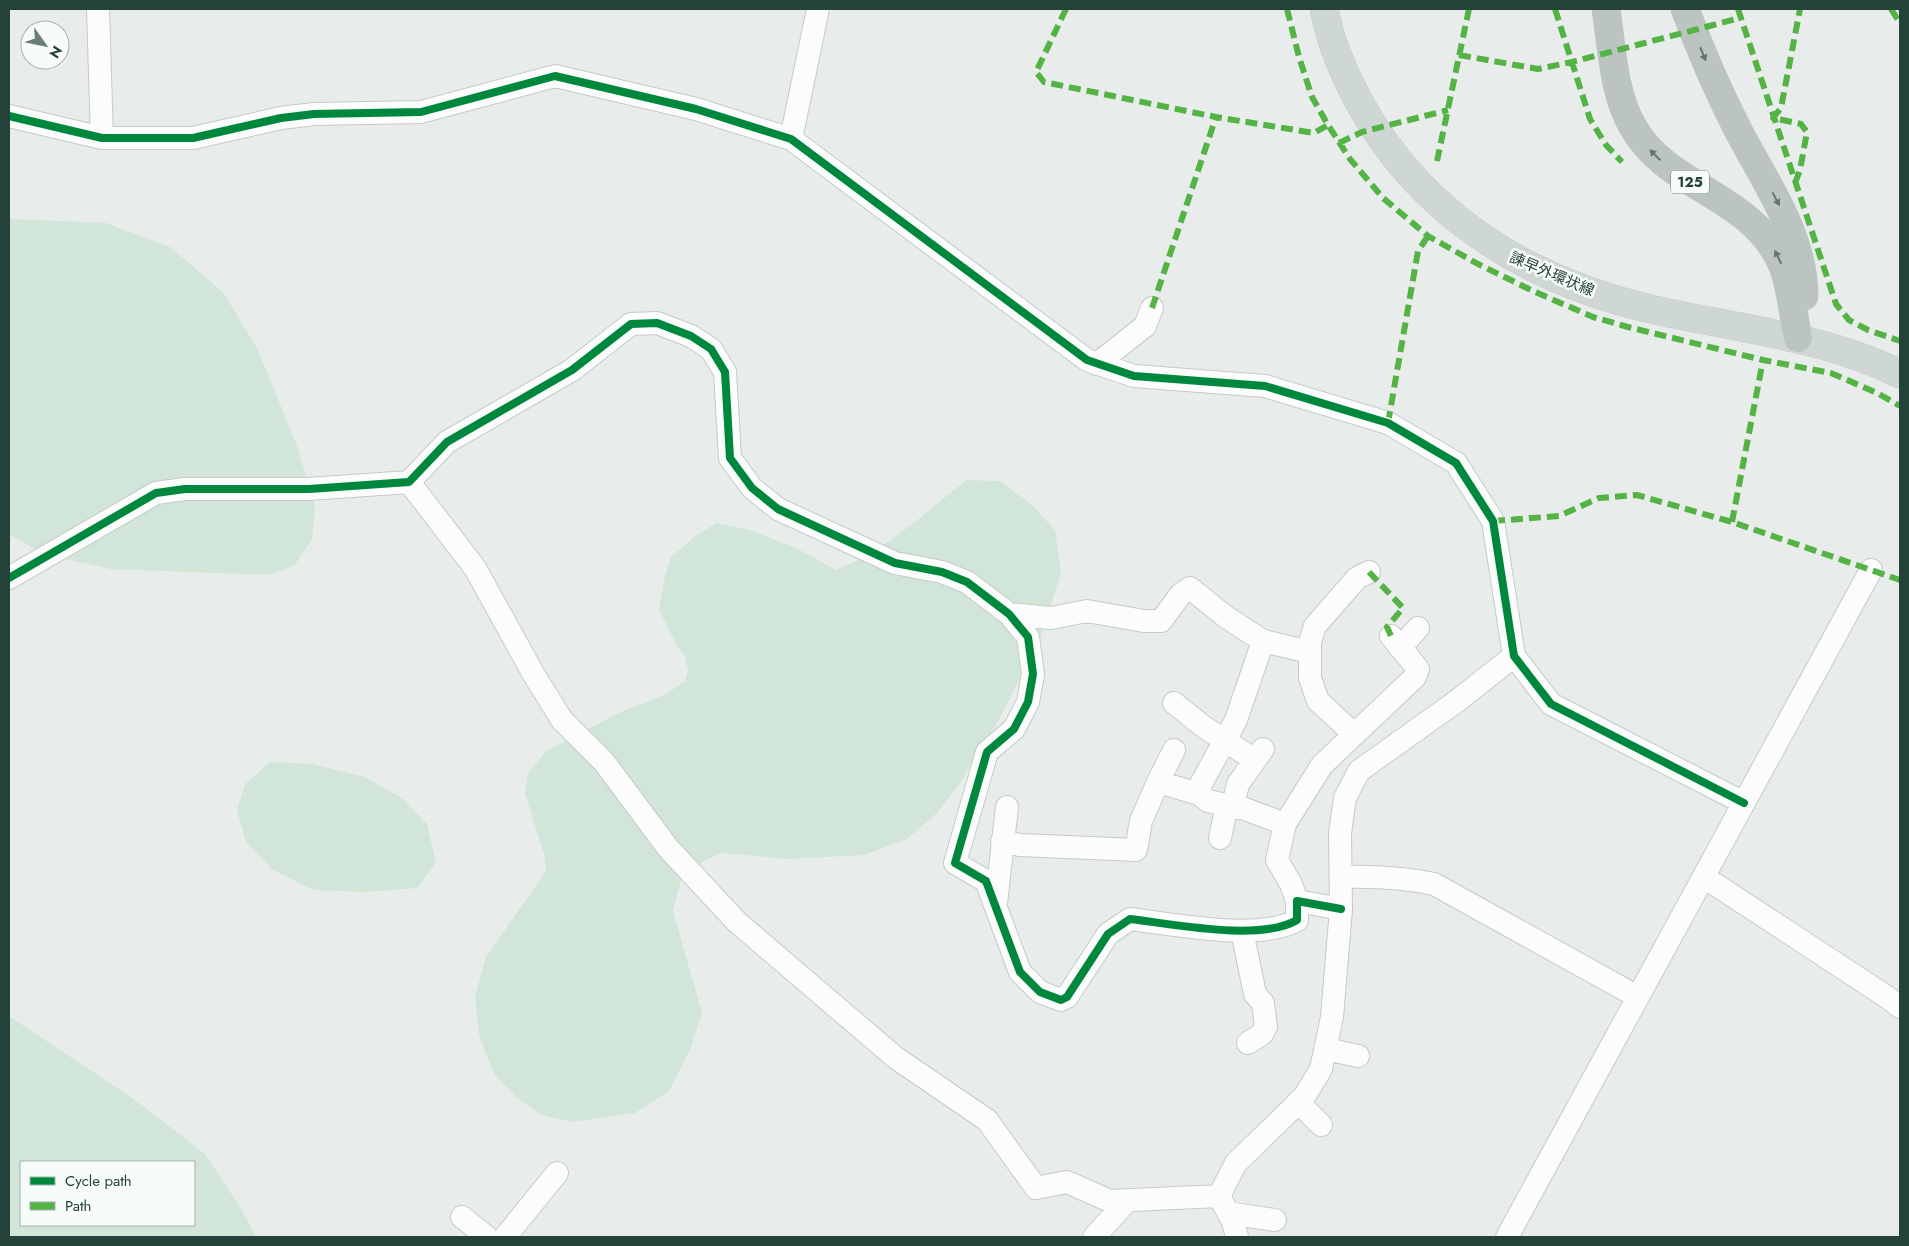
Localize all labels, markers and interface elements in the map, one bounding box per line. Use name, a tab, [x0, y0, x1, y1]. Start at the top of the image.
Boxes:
north arrow	[20, 20, 70, 70]
text: N	[44, 42, 67, 62]
one-way arrow	[1699, 47, 1707, 61]
one-way arrow	[1649, 150, 1661, 162]
road number: 125	[1671, 170, 1709, 193]
one-way arrow	[1772, 192, 1780, 206]
street label: 諫早外環状線	[1506, 246, 1598, 302]
one-way arrow	[1774, 250, 1782, 265]
legend	[20, 1161, 195, 1226]
text: Cycle path	[65, 1170, 132, 1192]
text: Path	[65, 1195, 91, 1217]

